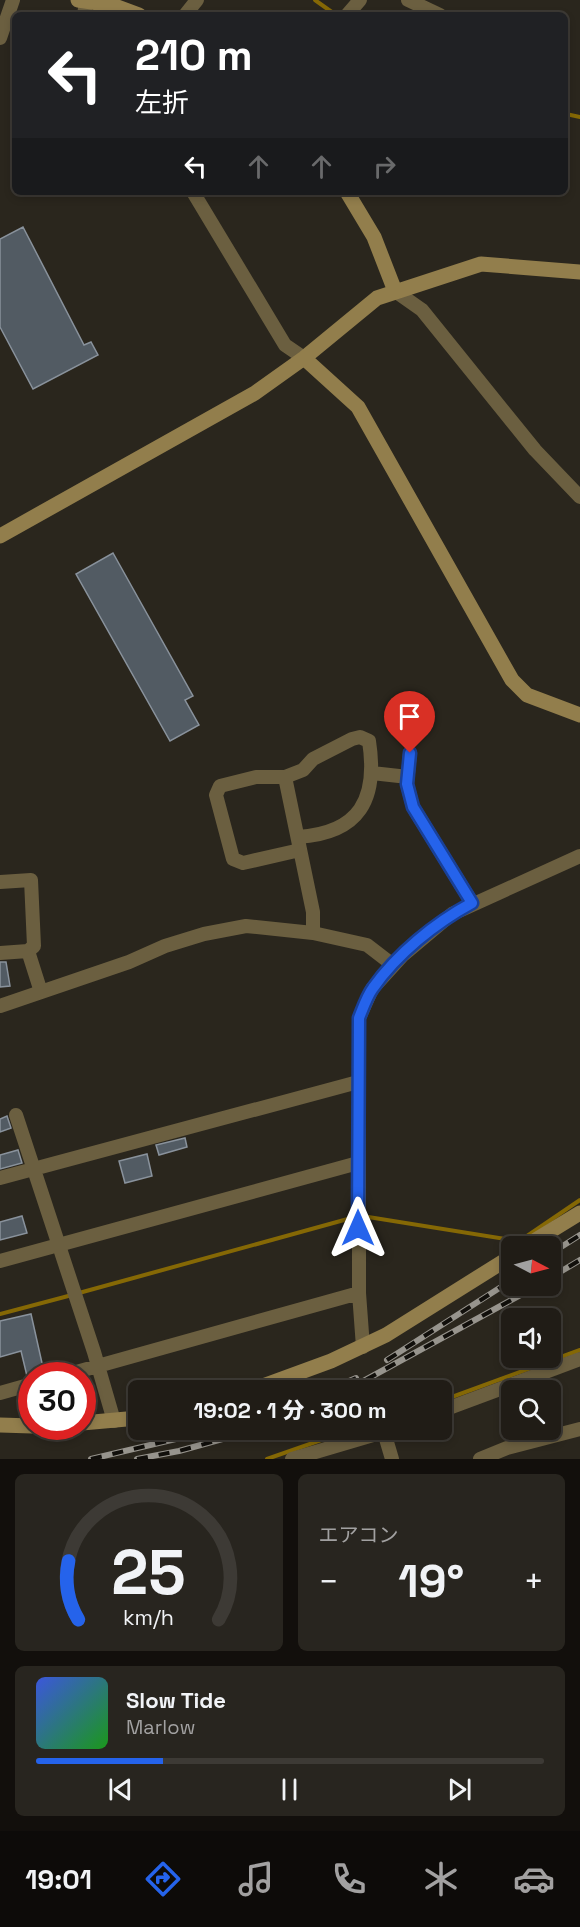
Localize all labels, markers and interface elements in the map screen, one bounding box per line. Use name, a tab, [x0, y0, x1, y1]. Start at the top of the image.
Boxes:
text: 210 m	[135, 29, 253, 82]
icon: left	[36, 36, 114, 114]
text: 左折	[135, 85, 189, 120]
icon: left	[179, 150, 212, 183]
icon: ahead	[242, 150, 275, 183]
icon: ahead	[305, 150, 338, 183]
icon: right	[368, 150, 401, 183]
pin	[384, 691, 435, 753]
icon: arrive	[393, 700, 426, 733]
position arrow	[326, 1196, 390, 1260]
north arrow	[501, 1236, 561, 1296]
map controls	[501, 1236, 561, 1440]
button: sound	[501, 1308, 561, 1368]
speed limit sign: 30	[18, 1362, 96, 1440]
button: search	[501, 1380, 561, 1440]
text: 19:02 · 1 分 · 300 m	[193, 1396, 387, 1424]
text: エアコン	[319, 1522, 399, 1548]
text: 25	[111, 1533, 186, 1612]
text: 19°	[398, 1553, 464, 1610]
text: −	[319, 1561, 339, 1603]
text: +	[524, 1561, 544, 1603]
text: km/h	[123, 1604, 174, 1631]
text: Slow Tide	[126, 1686, 226, 1714]
text: Marlow	[126, 1714, 195, 1740]
icon: previous	[104, 1773, 137, 1806]
icon: pause	[273, 1773, 306, 1806]
icon: next	[443, 1773, 476, 1806]
icon: directions	[142, 1858, 184, 1900]
icon: music	[235, 1858, 277, 1900]
icon: phone	[328, 1858, 370, 1900]
icon: climate	[420, 1858, 462, 1900]
icon: car	[513, 1858, 555, 1900]
text: 19:01	[25, 1862, 92, 1897]

